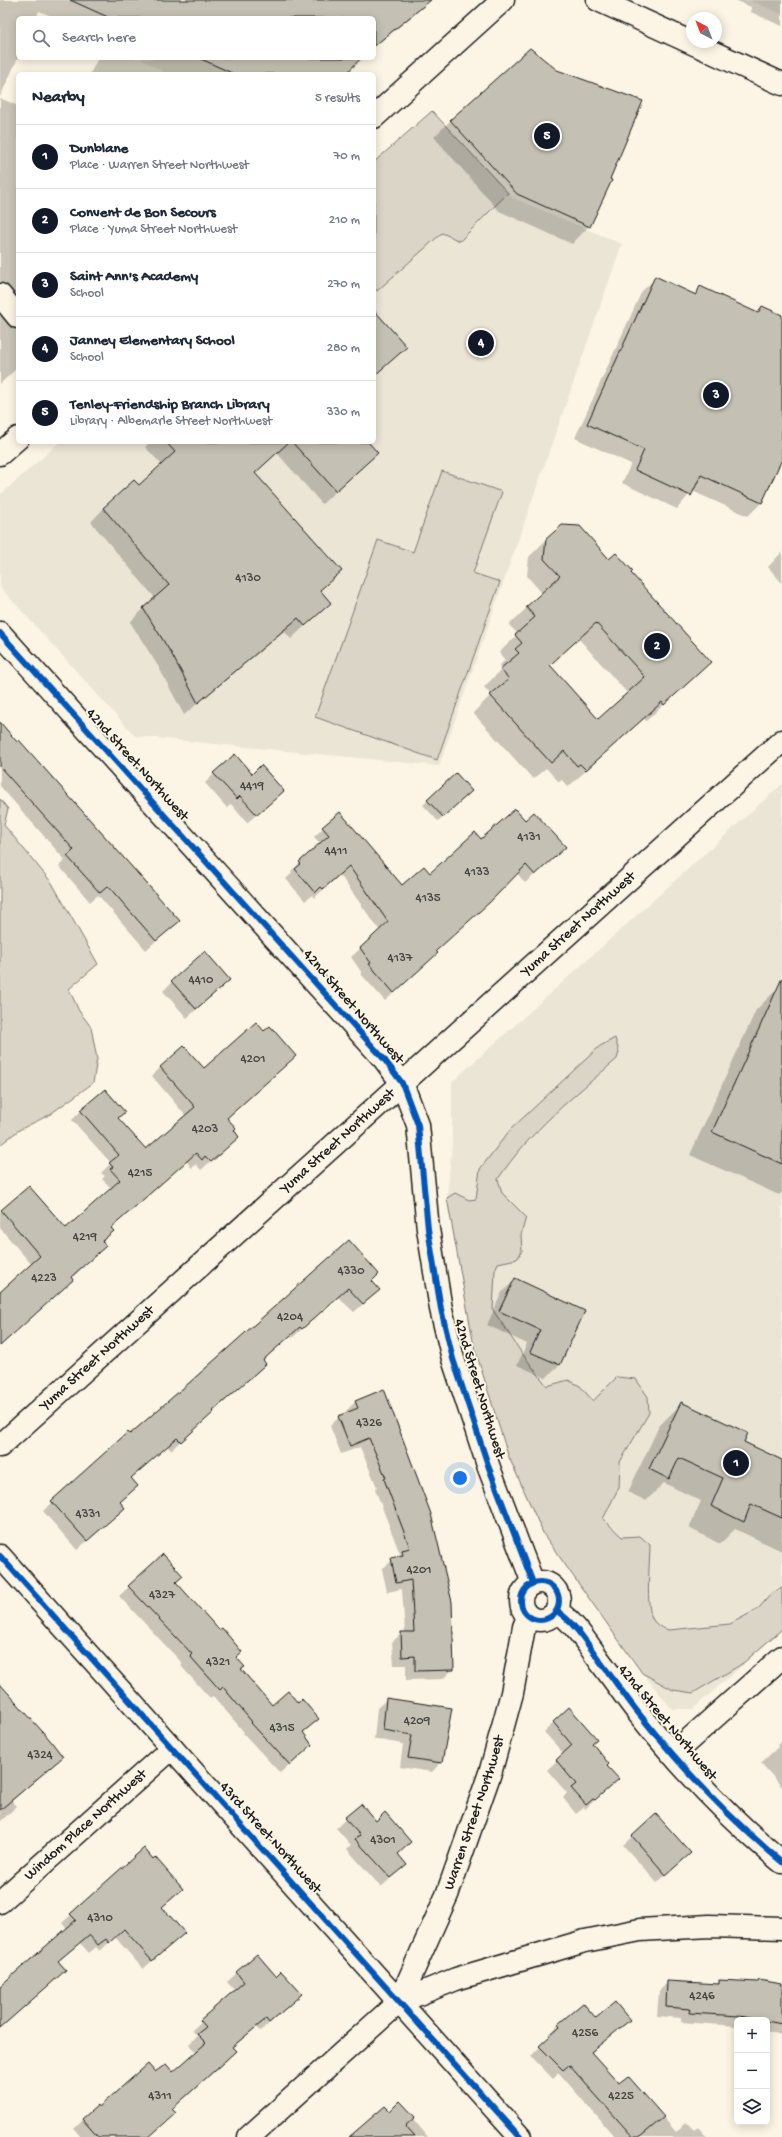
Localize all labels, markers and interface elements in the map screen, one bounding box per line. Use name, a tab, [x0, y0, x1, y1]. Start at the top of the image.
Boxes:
north arrow	[686, 12, 722, 48]
search box	[16, 16, 376, 60]
icon: search	[30, 27, 52, 49]
text: Search here	[62, 29, 136, 47]
text: Nearby	[32, 88, 85, 108]
text: 5 results	[315, 91, 360, 106]
pin: 5	[534, 121, 560, 151]
text: Dunblane	[70, 140, 128, 158]
text: 1	[42, 149, 48, 164]
text: 70 m	[334, 149, 360, 164]
text: Place · Warren Street Northwest	[70, 158, 249, 173]
text: Convent de Bon Secours	[70, 204, 216, 222]
text: 2	[42, 213, 48, 228]
text: 210 m	[329, 213, 360, 228]
text: Place · Yuma Street Northwest	[70, 222, 237, 237]
text: Saint Ann's Academy	[70, 268, 198, 286]
text: 3	[42, 277, 48, 292]
text: 270 m	[327, 277, 360, 292]
text: School	[70, 286, 104, 301]
pin: 4	[468, 328, 494, 358]
text: Janney Elementary School	[70, 332, 235, 350]
text: 4	[42, 341, 48, 356]
text: 280 m	[327, 341, 360, 356]
text: School	[70, 350, 104, 365]
pin: 3	[703, 380, 729, 410]
text: Tenley-Friendship Branch Library	[70, 396, 270, 414]
text: 5	[42, 405, 48, 420]
text: 330 m	[327, 405, 360, 420]
text: Library · Albemarle Street Northwest	[70, 414, 272, 429]
house number: 4130	[235, 571, 261, 586]
pin: 2	[644, 631, 670, 661]
street label: 42nd Street Northwest	[82, 705, 194, 826]
house number: 4419	[240, 779, 265, 794]
house number: 4131	[517, 830, 541, 845]
house number: 4411	[325, 844, 347, 859]
house number: 4133	[465, 865, 490, 880]
street label: Yuma Street Northwest	[516, 867, 641, 982]
house number: 4135	[416, 891, 441, 906]
street label: 42nd Street Northwest	[298, 946, 409, 1069]
house number: 4137	[388, 951, 414, 966]
house number: 4410	[189, 973, 214, 988]
house number: 4201	[240, 1052, 266, 1067]
street label: Yuma Street Northwest	[275, 1084, 400, 1199]
house number: 4203	[192, 1122, 219, 1137]
house number: 4215	[128, 1166, 152, 1181]
house number: 4219	[73, 1230, 98, 1245]
house number: 4330	[337, 1264, 365, 1279]
house number: 4223	[31, 1271, 57, 1286]
street label: Yuma Street Northwest	[35, 1301, 160, 1416]
house number: 4204	[277, 1310, 303, 1325]
street label: 42nd Street Northwest	[449, 1317, 509, 1463]
house number: 4326	[356, 1416, 382, 1431]
pin: 1	[723, 1448, 749, 1478]
your location	[450, 1468, 470, 1488]
house number: 4331	[76, 1507, 100, 1522]
house number: 4201	[406, 1563, 432, 1578]
house number: 4327	[149, 1588, 176, 1603]
house number: 4321	[206, 1655, 230, 1670]
street label: 42nd Street Northwest	[613, 1661, 722, 1786]
house number: 4209	[404, 1714, 431, 1729]
house number: 4315	[270, 1721, 295, 1736]
street label: Warren Street Northwest	[440, 1732, 509, 1893]
house number: 4324	[27, 1748, 53, 1763]
street label: Windom Place Northwest	[21, 1764, 152, 1885]
street label: 43rd Street Northwest	[215, 1778, 326, 1899]
house number: 4301	[370, 1833, 396, 1848]
house number: 4310	[87, 1911, 113, 1926]
house number: 4246	[689, 1989, 715, 2004]
map controls	[734, 2017, 770, 2125]
button: +	[734, 2017, 770, 2053]
house number: 4256	[572, 2026, 598, 2041]
button: −	[734, 2053, 770, 2089]
house number: 4311	[148, 2089, 172, 2104]
house number: 4225	[608, 2089, 634, 2104]
button: layers	[734, 2089, 770, 2125]

